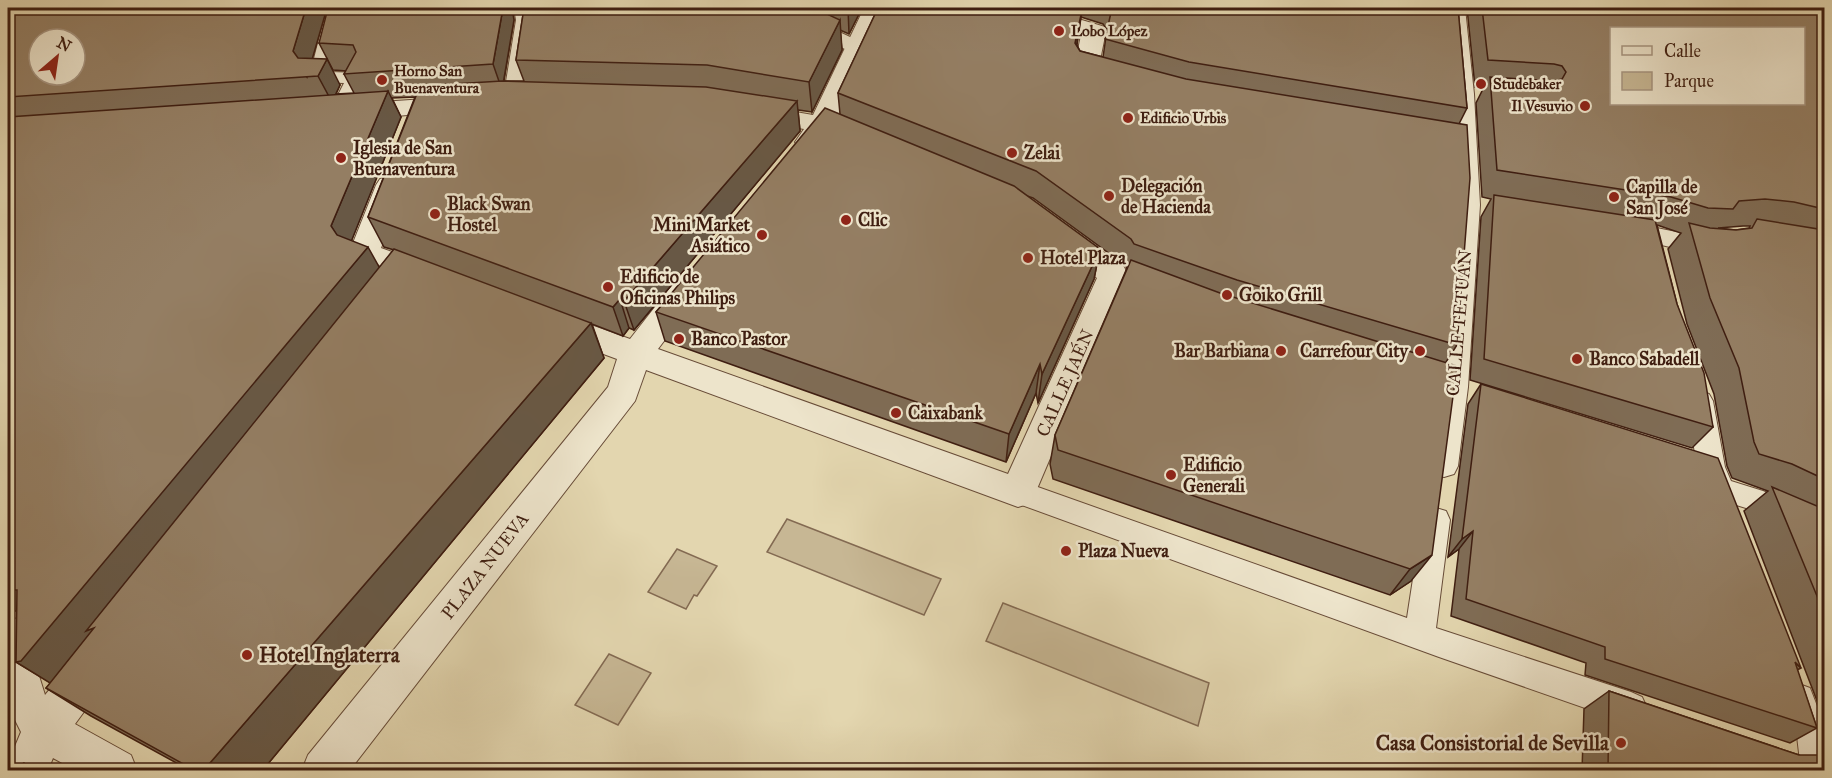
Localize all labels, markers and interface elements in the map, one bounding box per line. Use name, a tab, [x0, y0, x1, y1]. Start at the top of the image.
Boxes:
place label: Lobo López	[1071, 22, 1147, 41]
marker: Lobo López	[1052, 24, 1066, 38]
north arrow	[27, 27, 87, 87]
legend	[1610, 27, 1805, 105]
text: N	[53, 33, 75, 56]
text: Calle	[1664, 40, 1701, 62]
place label: Horno San Buenaventura	[394, 62, 480, 97]
text: Parque	[1664, 70, 1714, 93]
marker: Horno San Buenaventura	[375, 73, 389, 87]
place label: Studebaker	[1493, 75, 1561, 93]
marker: Studebaker	[1474, 77, 1488, 91]
place label: Il Vesuvio	[1511, 97, 1573, 115]
marker: Il Vesuvio	[1578, 99, 1592, 113]
place label: Edificio Urbis	[1140, 109, 1227, 127]
marker: Edificio Urbis	[1121, 111, 1135, 125]
place label: Iglesia de San Buenaventura	[353, 137, 455, 180]
place label: Zelai	[1024, 142, 1061, 164]
marker: Zelai	[1005, 146, 1019, 160]
marker: Iglesia de San Buenaventura	[334, 151, 348, 165]
place label: Delegación de Hacienda	[1121, 175, 1211, 218]
place label: Capilla de San José	[1626, 176, 1698, 220]
marker: Delegación de Hacienda	[1102, 189, 1116, 203]
marker: Capilla de San José	[1607, 190, 1621, 204]
place label: Black Swan Hostel	[447, 193, 531, 236]
marker: Black Swan Hostel	[428, 207, 442, 221]
place label: Clic	[858, 209, 888, 231]
marker: Clic	[839, 213, 853, 227]
place label: Mini Market Asiático	[653, 214, 751, 257]
marker: Mini Market Asiático	[755, 228, 769, 242]
place label: Hotel Plaza	[1040, 247, 1126, 269]
street label: CALLE TETUÁN	[1440, 249, 1476, 397]
marker: Hotel Plaza	[1021, 251, 1035, 265]
place label: Edificio de Oficinas Philips	[620, 266, 736, 310]
marker: Edificio de Oficinas Philips	[601, 280, 615, 294]
place label: Goiko Grill	[1239, 284, 1323, 306]
marker: Goiko Grill	[1220, 288, 1234, 302]
street label: CALLE JAÉN	[1030, 325, 1099, 440]
place label: Banco Pastor	[691, 328, 789, 350]
marker: Banco Pastor	[672, 332, 686, 346]
place label: Bar Barbiana	[1174, 340, 1269, 362]
place label: Carrefour City	[1300, 340, 1410, 363]
marker: Bar Barbiana	[1274, 344, 1288, 358]
marker: Carrefour City	[1413, 344, 1427, 358]
place label: Banco Sabadell	[1589, 348, 1701, 370]
marker: Banco Sabadell	[1570, 352, 1584, 366]
place label: Caixabank	[908, 402, 984, 424]
marker: Caixabank	[889, 406, 903, 420]
place label: Edificio Generali	[1183, 454, 1246, 497]
marker: Edificio Generali	[1164, 468, 1178, 482]
street label: PLAZA NUEVA	[437, 508, 533, 624]
place label: Plaza Nueva	[1078, 540, 1169, 562]
marker: Plaza Nueva	[1059, 544, 1073, 558]
place label: Hotel Inglaterra	[259, 642, 401, 668]
marker: Hotel Inglaterra	[240, 648, 254, 662]
place label: Casa Consistorial de Sevilla	[1376, 730, 1610, 756]
marker: Casa Consistorial de Sevilla	[1614, 736, 1628, 750]

